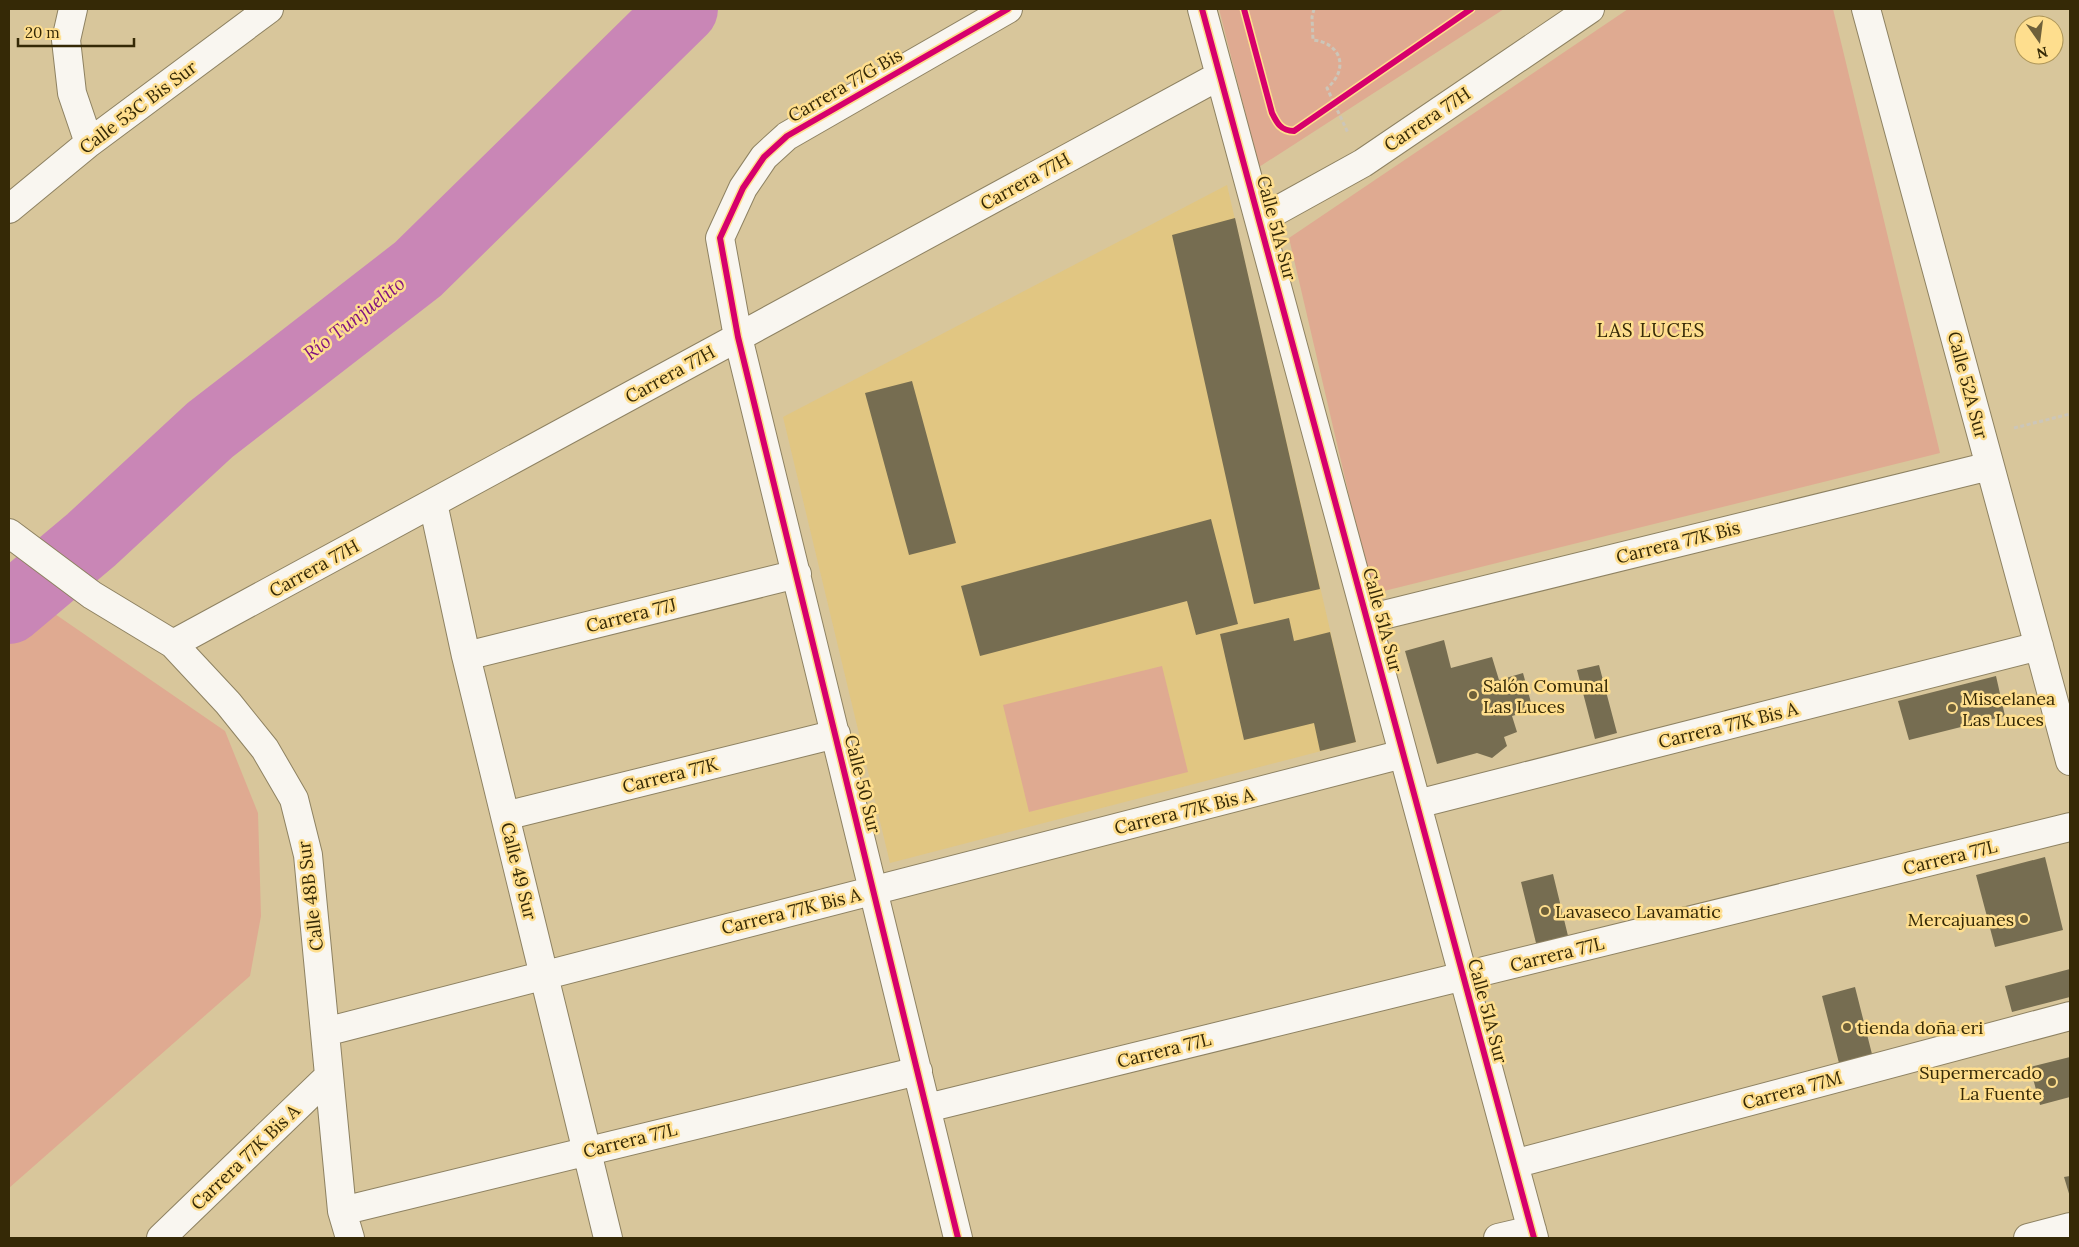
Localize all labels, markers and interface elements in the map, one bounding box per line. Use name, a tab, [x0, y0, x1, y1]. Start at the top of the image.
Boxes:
scale bar	[18, 15, 134, 47]
north arrow	[2014, 15, 2064, 65]
text: 20 m	[25, 23, 60, 42]
street label: Carrera 77G Bis	[784, 43, 906, 127]
text: N	[2035, 43, 2050, 63]
street label: Calle 53C Bis Sur	[75, 55, 201, 159]
street label: Carrera 77H	[1379, 82, 1475, 156]
street label: Carrera 77H	[976, 147, 1074, 215]
street label: Calle 51A Sur	[1252, 173, 1302, 283]
water label: Río Tunjuelito	[299, 271, 410, 365]
district label: LAS LUCES	[1597, 318, 1705, 342]
street label: Calle 52A Sur	[1943, 329, 1993, 441]
street label: Carrera 77H	[621, 340, 719, 408]
street label: Carrera 77K Bis	[1614, 515, 1742, 569]
street label: Carrera 77H	[265, 534, 363, 602]
street label: Calle 51A Sur	[1358, 565, 1408, 675]
street label: Carrera 77J	[584, 593, 679, 637]
place label: Salón Comunal Las Luces	[1483, 674, 1609, 718]
place label: Miscelanea Las Luces	[1962, 687, 2055, 731]
marker: Salón Comunal Las Luces	[1467, 689, 1479, 701]
street label: Carrera 77K Bis A	[1656, 696, 1801, 753]
marker: Miscelanea Las Luces	[1946, 702, 1958, 714]
street label: Calle 50 Sur	[840, 732, 886, 836]
street label: Carrera 77K	[620, 752, 721, 798]
street label: Carrera 77K Bis A	[1112, 782, 1257, 839]
street label: Calle 49 Sur	[496, 820, 542, 922]
street label: Carrera 77L	[1901, 834, 2000, 880]
street label: Calle 48B Sur	[292, 840, 328, 952]
street label: Carrera 77K Bis A	[719, 882, 864, 939]
place label: Lavaseco Lavamatic	[1555, 900, 1721, 923]
marker: Lavaseco Lavamatic	[1539, 905, 1551, 917]
place label: Mercajuanes	[1908, 908, 2014, 931]
marker: Mercajuanes	[2018, 913, 2030, 925]
street label: Carrera 77L	[1508, 931, 1607, 977]
street label: Calle 51A Sur	[1463, 956, 1513, 1066]
place label: tienda doña eri	[1857, 1016, 1983, 1039]
marker: tienda doña eri	[1841, 1021, 1853, 1033]
street label: Carrera 77L	[1115, 1027, 1214, 1073]
place label: Supermercado La Fuente	[1919, 1061, 2042, 1105]
street label: Carrera 77M	[1740, 1066, 1844, 1114]
marker: Supermercado La Fuente	[2046, 1076, 2058, 1088]
street label: Carrera 77K Bis A	[186, 1099, 305, 1215]
street label: Carrera 77L	[581, 1117, 680, 1163]

